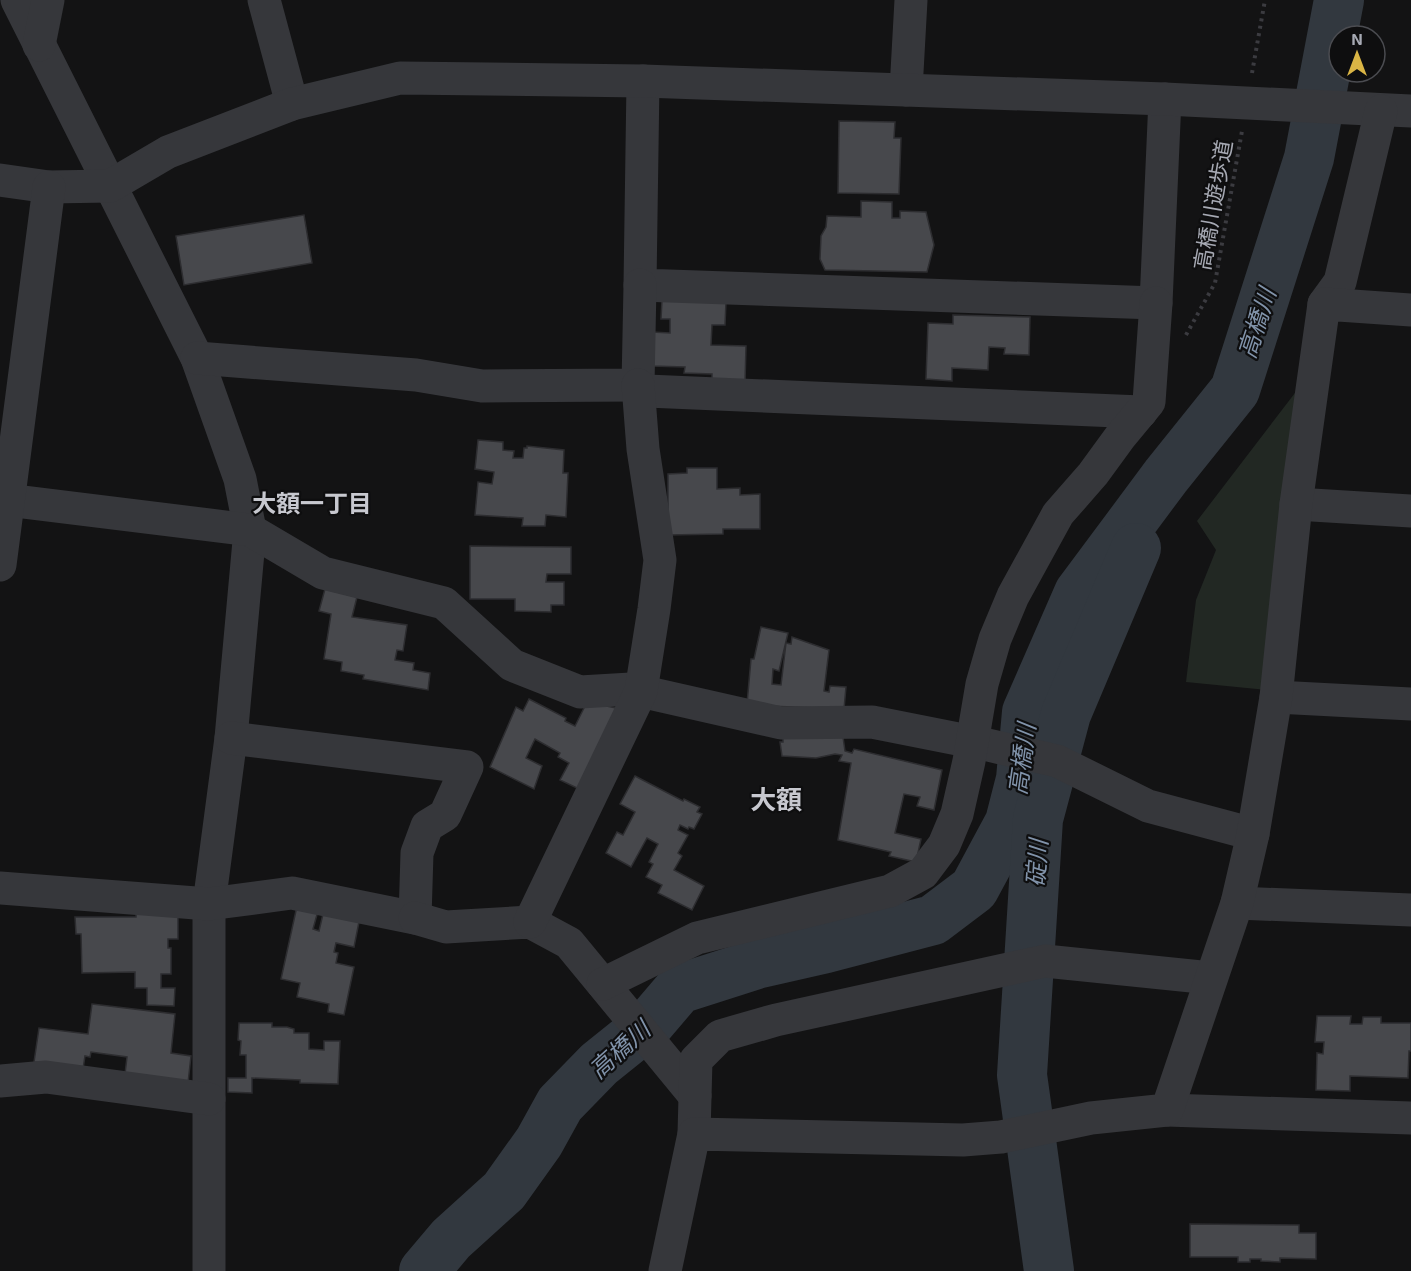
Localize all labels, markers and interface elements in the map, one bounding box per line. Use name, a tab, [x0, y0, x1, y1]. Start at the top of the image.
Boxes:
north arrow	[1327, 24, 1387, 84]
text: N	[1351, 29, 1363, 48]
street label: 高橋川遊歩道	[1188, 138, 1236, 272]
water label: 高橋川	[1231, 281, 1282, 362]
district label: 大額一丁目	[252, 488, 372, 517]
water label: 高橋川	[1002, 718, 1041, 797]
district label: 大額	[750, 783, 802, 814]
water label: 碇川	[1020, 835, 1052, 888]
water label: 高橋川	[583, 1012, 658, 1084]

